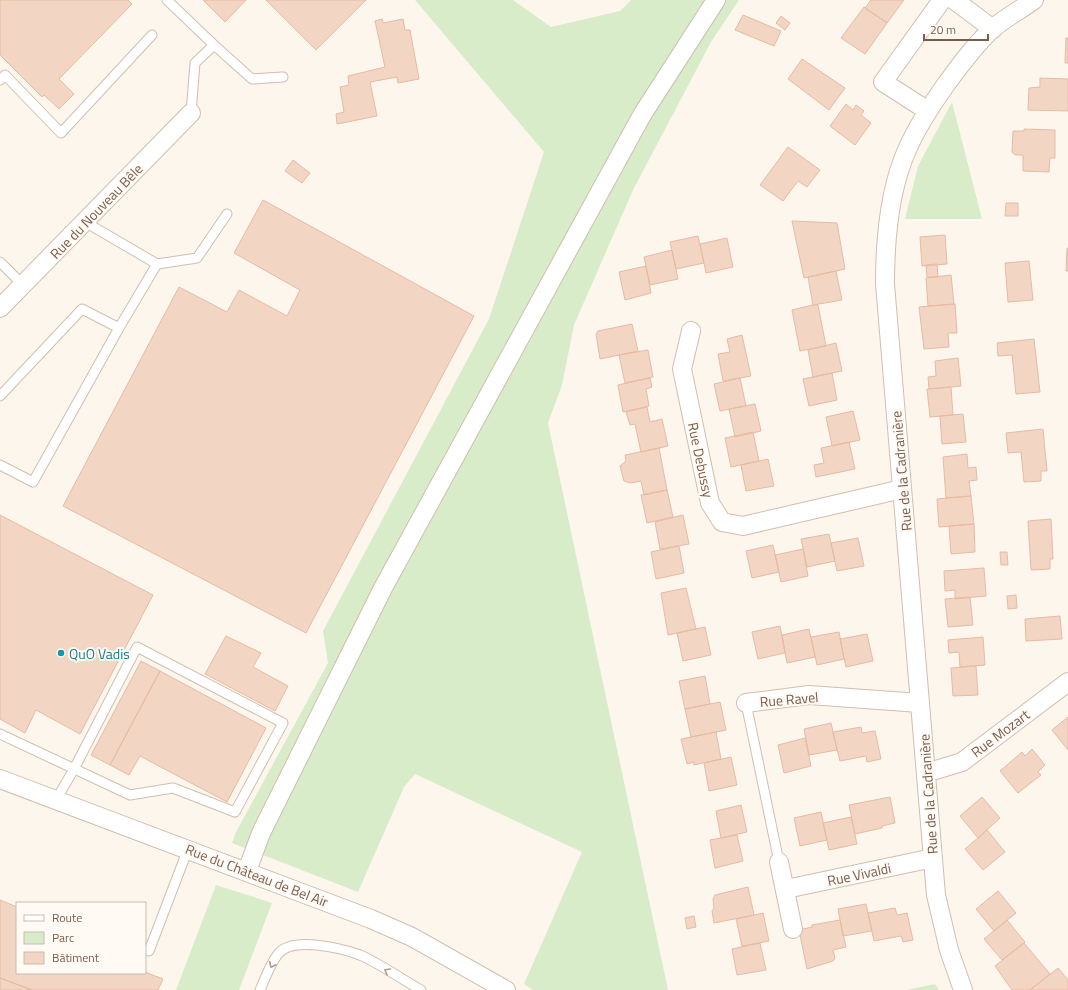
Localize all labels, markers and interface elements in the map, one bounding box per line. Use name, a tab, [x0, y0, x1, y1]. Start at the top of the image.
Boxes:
scale bar	[924, 16, 988, 42]
text: 20 m	[930, 20, 956, 39]
street label: Rue du Nouveau Bêle	[45, 159, 147, 263]
street label: Rue de la Cadranière	[885, 410, 917, 532]
street label: Rue Debussy	[683, 420, 719, 500]
place label: QuO Vadis	[69, 643, 130, 664]
marker: QuO Vadis	[56, 648, 66, 658]
street label: Rue Ravel	[759, 686, 819, 712]
street label: Rue Mozart	[966, 704, 1034, 762]
street label: Rue de la Cadranière	[913, 733, 943, 855]
street label: Rue du Château de Bel Air	[182, 838, 332, 912]
street label: Rue Vivaldi	[825, 857, 893, 891]
legend	[16, 902, 146, 974]
text: Route	[52, 908, 82, 927]
text: Parc	[52, 928, 74, 947]
text: Bâtiment	[52, 948, 100, 967]
one-way arrow	[269, 961, 277, 969]
one-way arrow	[384, 968, 391, 975]

